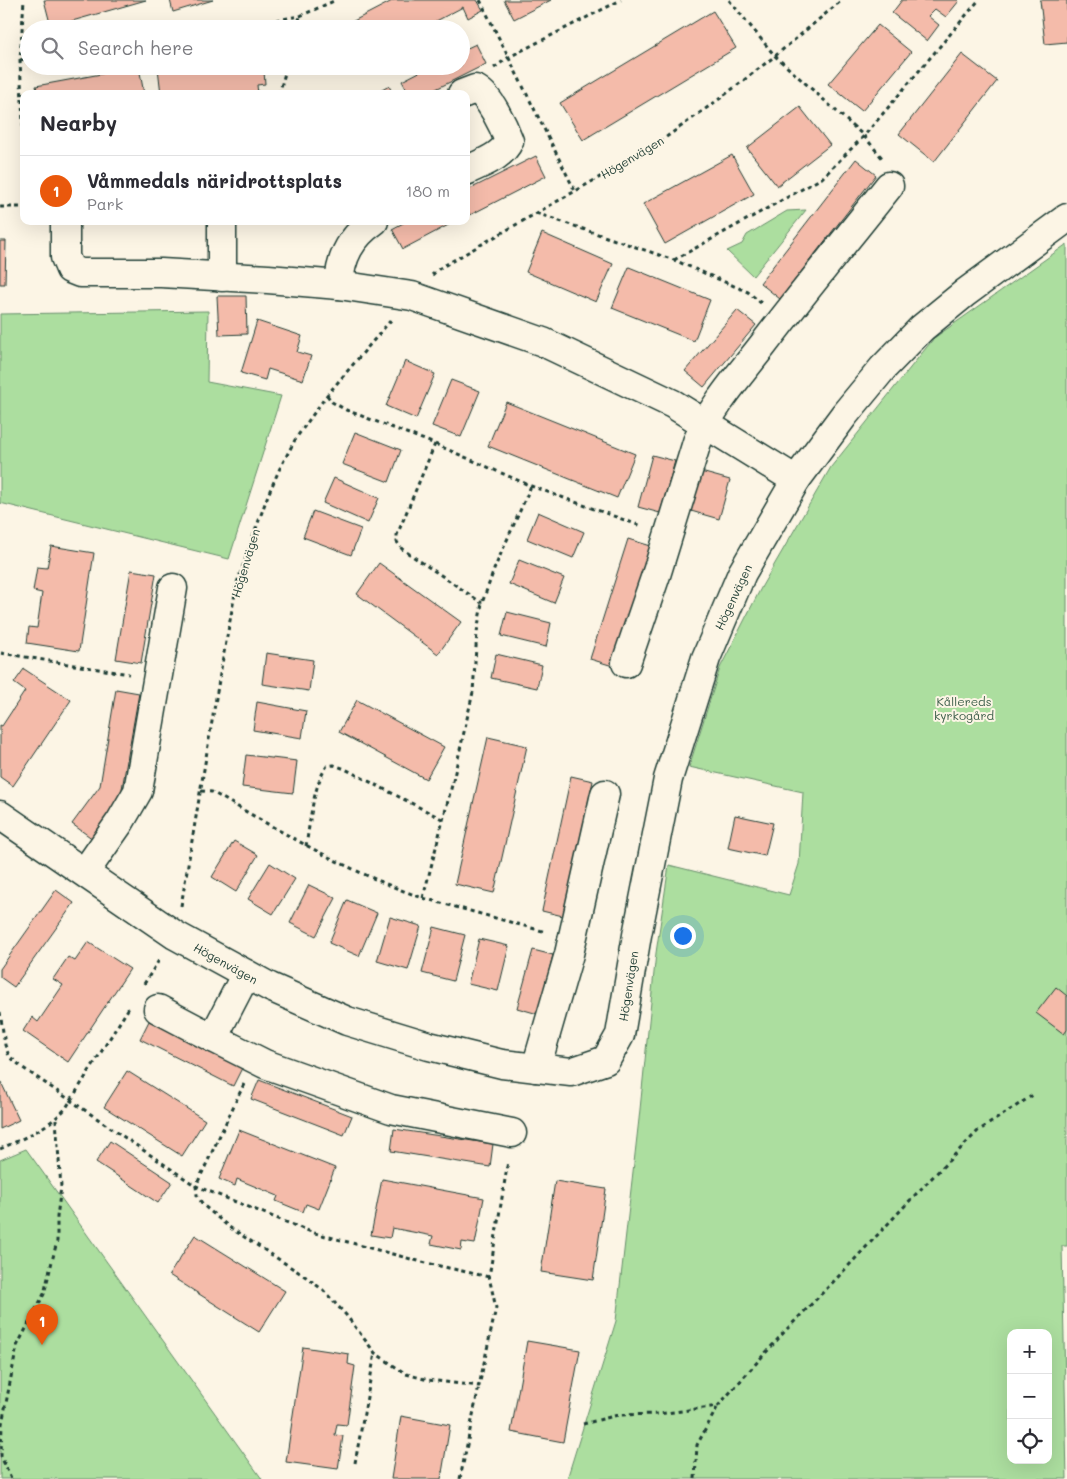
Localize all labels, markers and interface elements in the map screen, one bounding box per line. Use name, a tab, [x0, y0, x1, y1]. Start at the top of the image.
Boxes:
search box	[20, 20, 470, 75]
icon: search	[38, 34, 66, 62]
text: Search here	[78, 35, 194, 60]
text: Nearby	[40, 109, 117, 136]
street label: Högenvägen	[597, 132, 667, 182]
text: Våmmedals näridrottsplats	[87, 168, 342, 193]
text: 1	[52, 180, 60, 201]
text: 180 m	[405, 180, 450, 201]
text: Park	[87, 193, 123, 214]
street label: Högenvägen	[227, 527, 263, 599]
street label: Högenvägen	[711, 561, 755, 633]
park label: Kållereds kyrkogård	[934, 693, 994, 723]
your location	[670, 923, 696, 949]
street label: Högenvägen	[191, 939, 261, 987]
street label: Högenvägen	[615, 950, 641, 1022]
pin: 1	[26, 1304, 58, 1345]
map controls	[1007, 1329, 1052, 1464]
button: +	[1007, 1329, 1052, 1374]
button: −	[1007, 1374, 1052, 1419]
button: locate	[1007, 1419, 1052, 1464]

